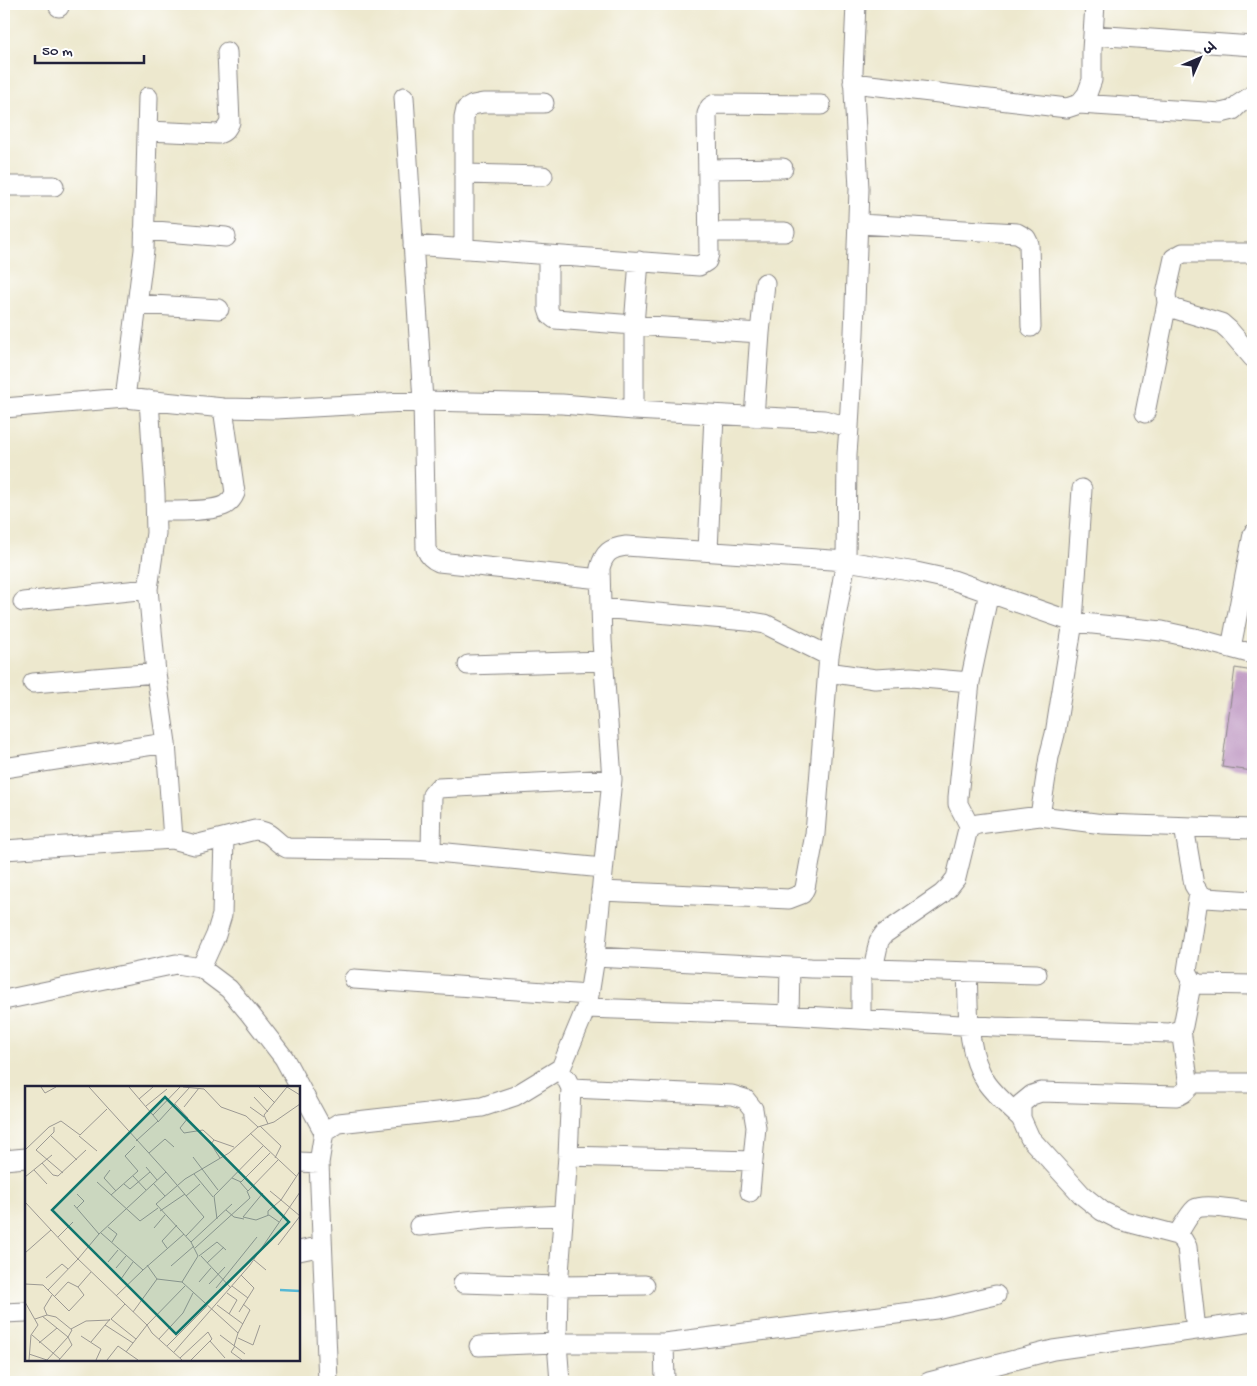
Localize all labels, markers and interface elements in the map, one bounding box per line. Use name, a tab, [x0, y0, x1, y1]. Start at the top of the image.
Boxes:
scale bar	[35, 32, 144, 64]
north arrow	[1174, 32, 1224, 82]
text: उ	[1197, 40, 1218, 61]
text: 50 m	[42, 43, 73, 61]
inset map	[25, 1086, 300, 1361]

